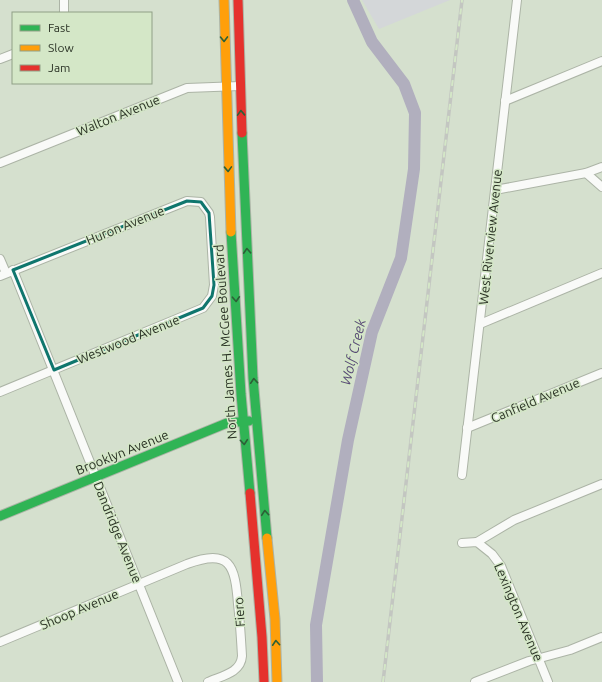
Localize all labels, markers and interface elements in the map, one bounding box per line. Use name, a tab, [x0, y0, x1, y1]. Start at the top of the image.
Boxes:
legend	[12, 12, 152, 84]
text: Fast	[48, 21, 70, 34]
one-way arrow	[220, 36, 229, 42]
text: Slow	[48, 41, 74, 54]
text: Jam	[48, 61, 70, 74]
street label: Walton Avenue	[74, 92, 162, 138]
one-way arrow	[237, 110, 245, 116]
one-way arrow	[223, 166, 232, 172]
street label: West Riverview Avenue	[476, 169, 504, 305]
street label: Huron Avenue	[84, 203, 166, 247]
street label: North James H. McGee Boulevard	[211, 244, 239, 440]
one-way arrow	[242, 248, 251, 254]
one-way arrow	[231, 296, 240, 302]
street label: Westwood Avenue	[75, 312, 181, 366]
water label: Wolf Creek	[337, 316, 369, 387]
street label: Canfield Avenue	[488, 375, 582, 425]
one-way arrow	[250, 378, 259, 384]
street label: Brooklyn Avenue	[74, 427, 170, 477]
one-way arrow	[240, 439, 249, 445]
street label: Dandridge Avenue	[91, 479, 145, 585]
one-way arrow	[261, 510, 270, 516]
street label: Lexington Avenue	[492, 561, 546, 663]
street label: Shoop Avenue	[38, 586, 120, 632]
street label: Fiero	[231, 597, 247, 627]
one-way arrow	[271, 640, 280, 646]

